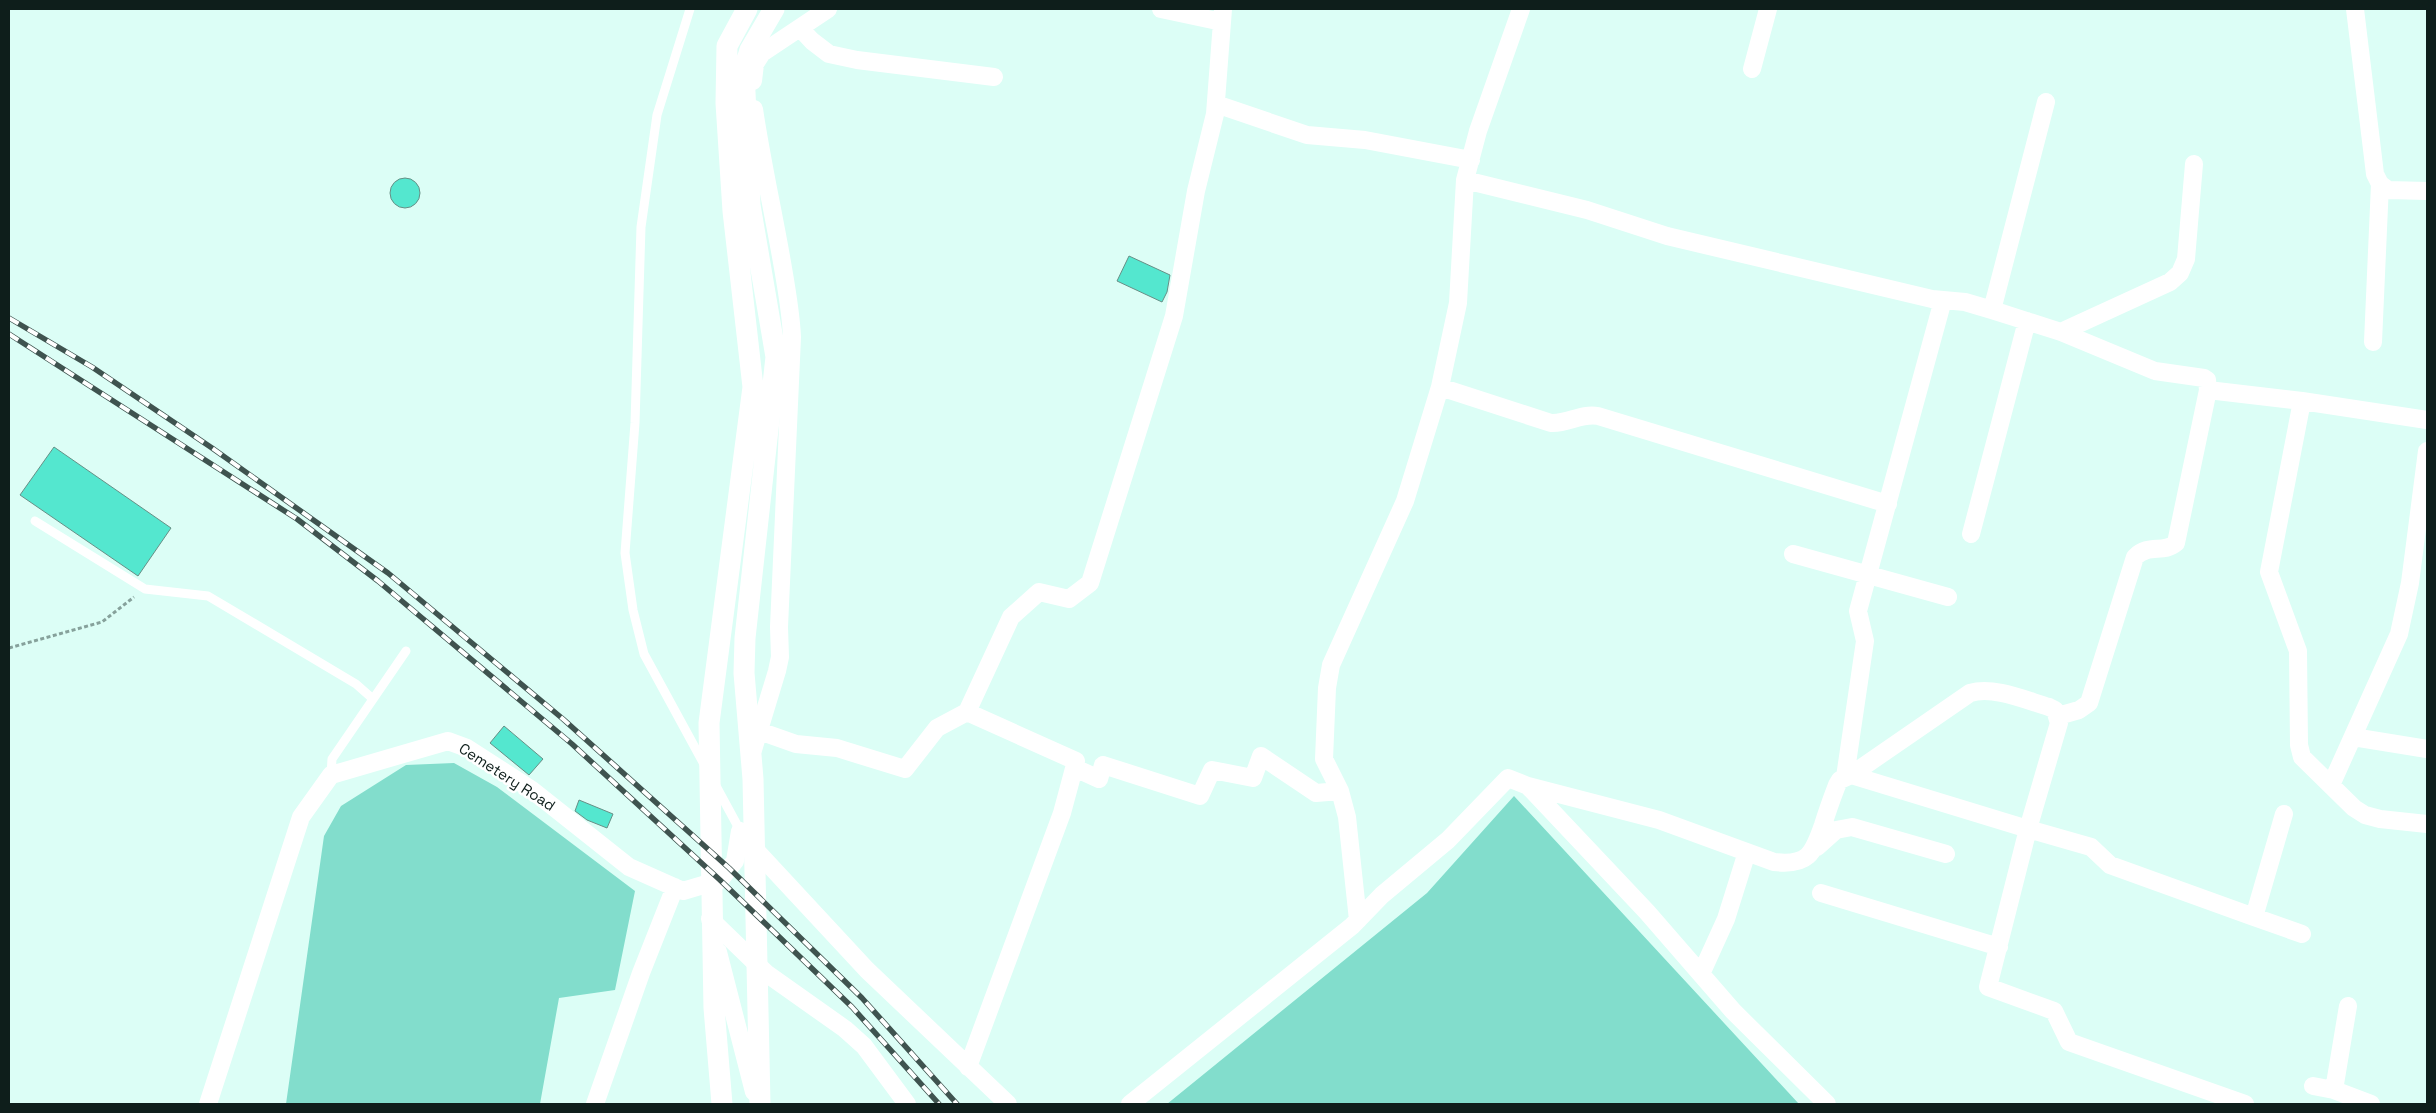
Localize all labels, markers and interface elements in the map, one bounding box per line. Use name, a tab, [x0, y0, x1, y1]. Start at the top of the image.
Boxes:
street label: Cemetery Road	[456, 738, 559, 815]

